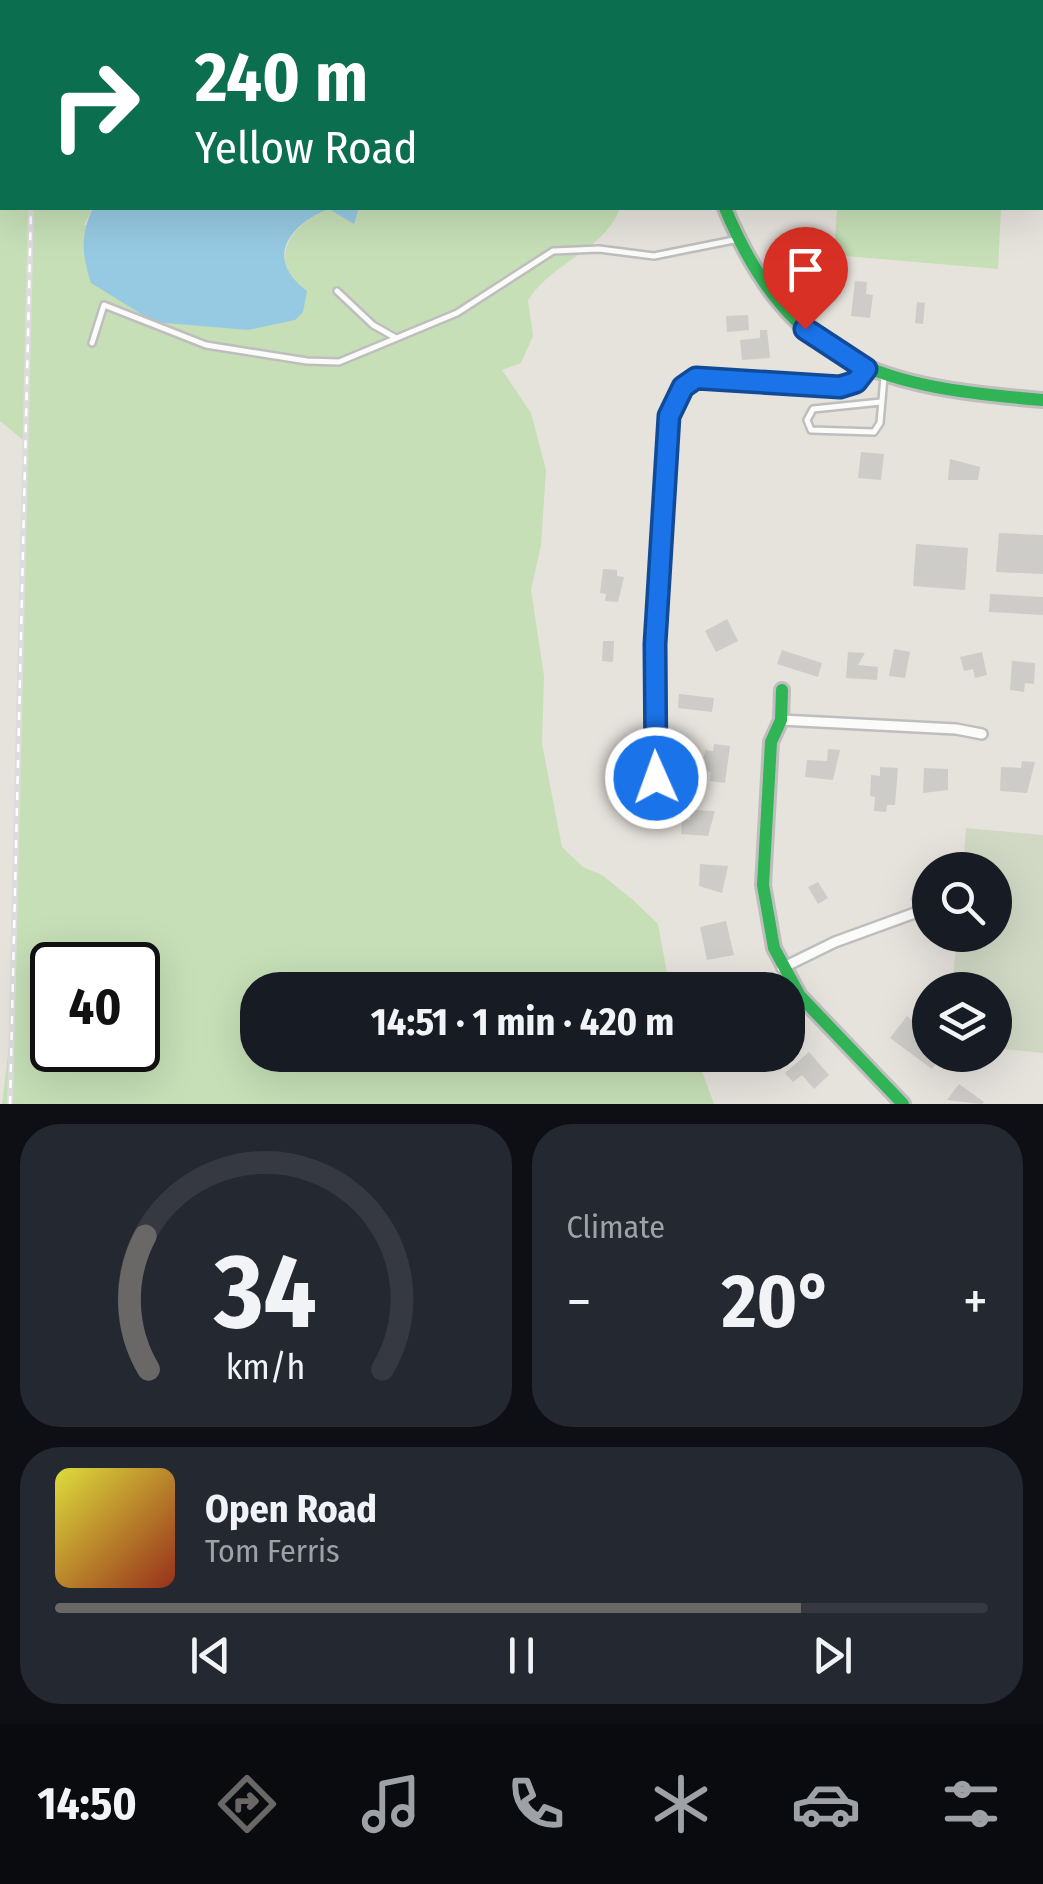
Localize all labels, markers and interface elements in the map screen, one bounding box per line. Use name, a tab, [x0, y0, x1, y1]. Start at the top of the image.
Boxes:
text: 240 m	[195, 36, 368, 120]
icon: right	[30, 40, 160, 170]
text: Yellow Road	[195, 121, 418, 175]
pin	[763, 227, 848, 330]
icon: arrive	[778, 242, 833, 297]
position arrow	[604, 726, 708, 830]
map controls	[912, 852, 1012, 1072]
button: search	[912, 852, 1012, 952]
speed limit sign: 40	[30, 942, 160, 1072]
button: layers	[912, 972, 1012, 1072]
text: 14:51 · 1 min · 420 m	[371, 999, 674, 1045]
text: Climate	[567, 1208, 665, 1246]
text: 34	[214, 1230, 317, 1355]
text: 20°	[722, 1257, 833, 1347]
text: −	[567, 1269, 591, 1335]
text: +	[963, 1269, 988, 1335]
text: km/h	[226, 1346, 306, 1388]
text: Open Road	[205, 1486, 377, 1532]
text: Tom Ferris	[205, 1532, 340, 1570]
icon: previous	[183, 1628, 238, 1683]
icon: pause	[494, 1628, 549, 1683]
icon: next	[805, 1628, 860, 1683]
icon: directions	[212, 1769, 282, 1839]
icon: music	[356, 1769, 426, 1839]
icon: phone	[501, 1769, 571, 1839]
icon: climate	[646, 1769, 716, 1839]
icon: car	[791, 1769, 861, 1839]
icon: filters	[936, 1769, 1006, 1839]
text: 14:50	[37, 1777, 137, 1831]

